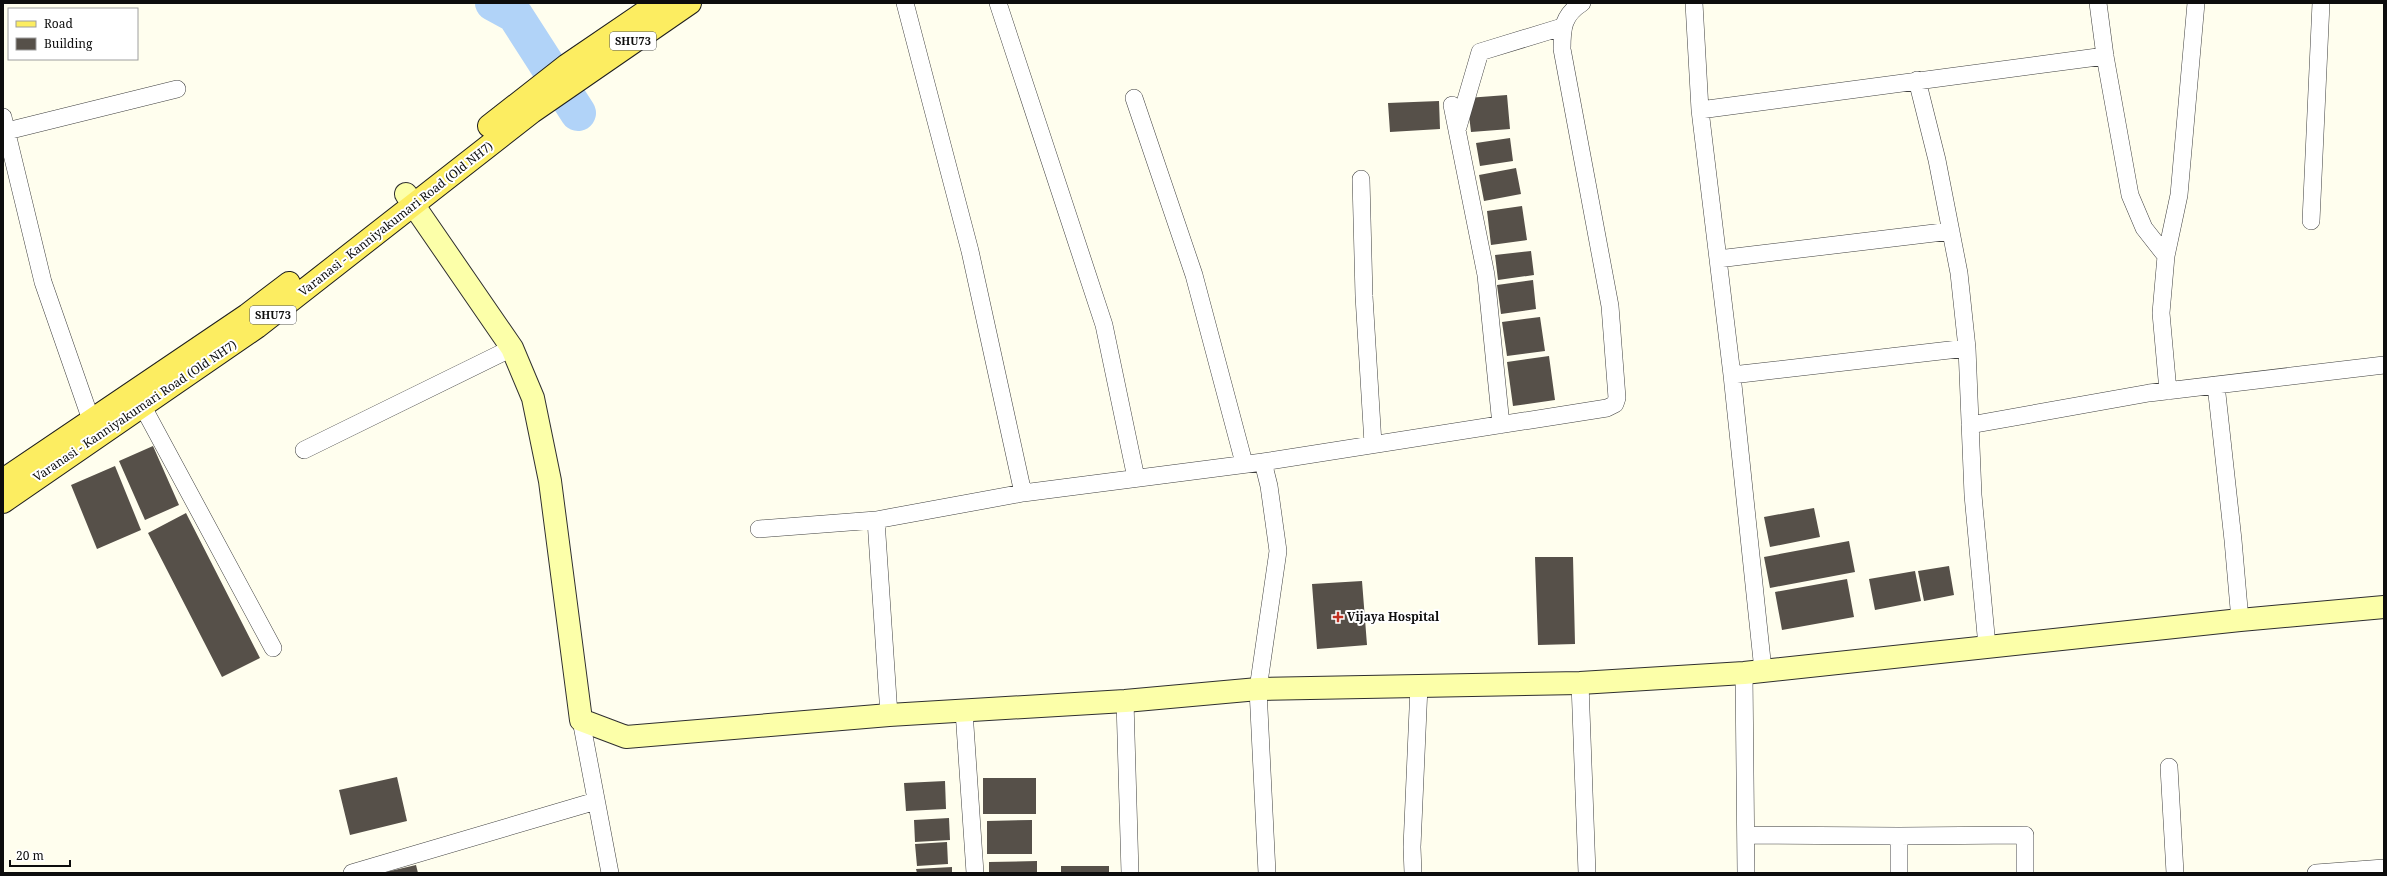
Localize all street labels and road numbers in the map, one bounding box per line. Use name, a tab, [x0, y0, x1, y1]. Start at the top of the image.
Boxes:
road number: SHU73	[610, 32, 656, 50]
street label: Varanasi - Kanniyakumari Road (Old NH7)	[295, 137, 496, 300]
road number: SHU73	[250, 306, 296, 324]
street label: Varanasi - Kanniyakumari Road (Old NH7)	[30, 336, 240, 485]

